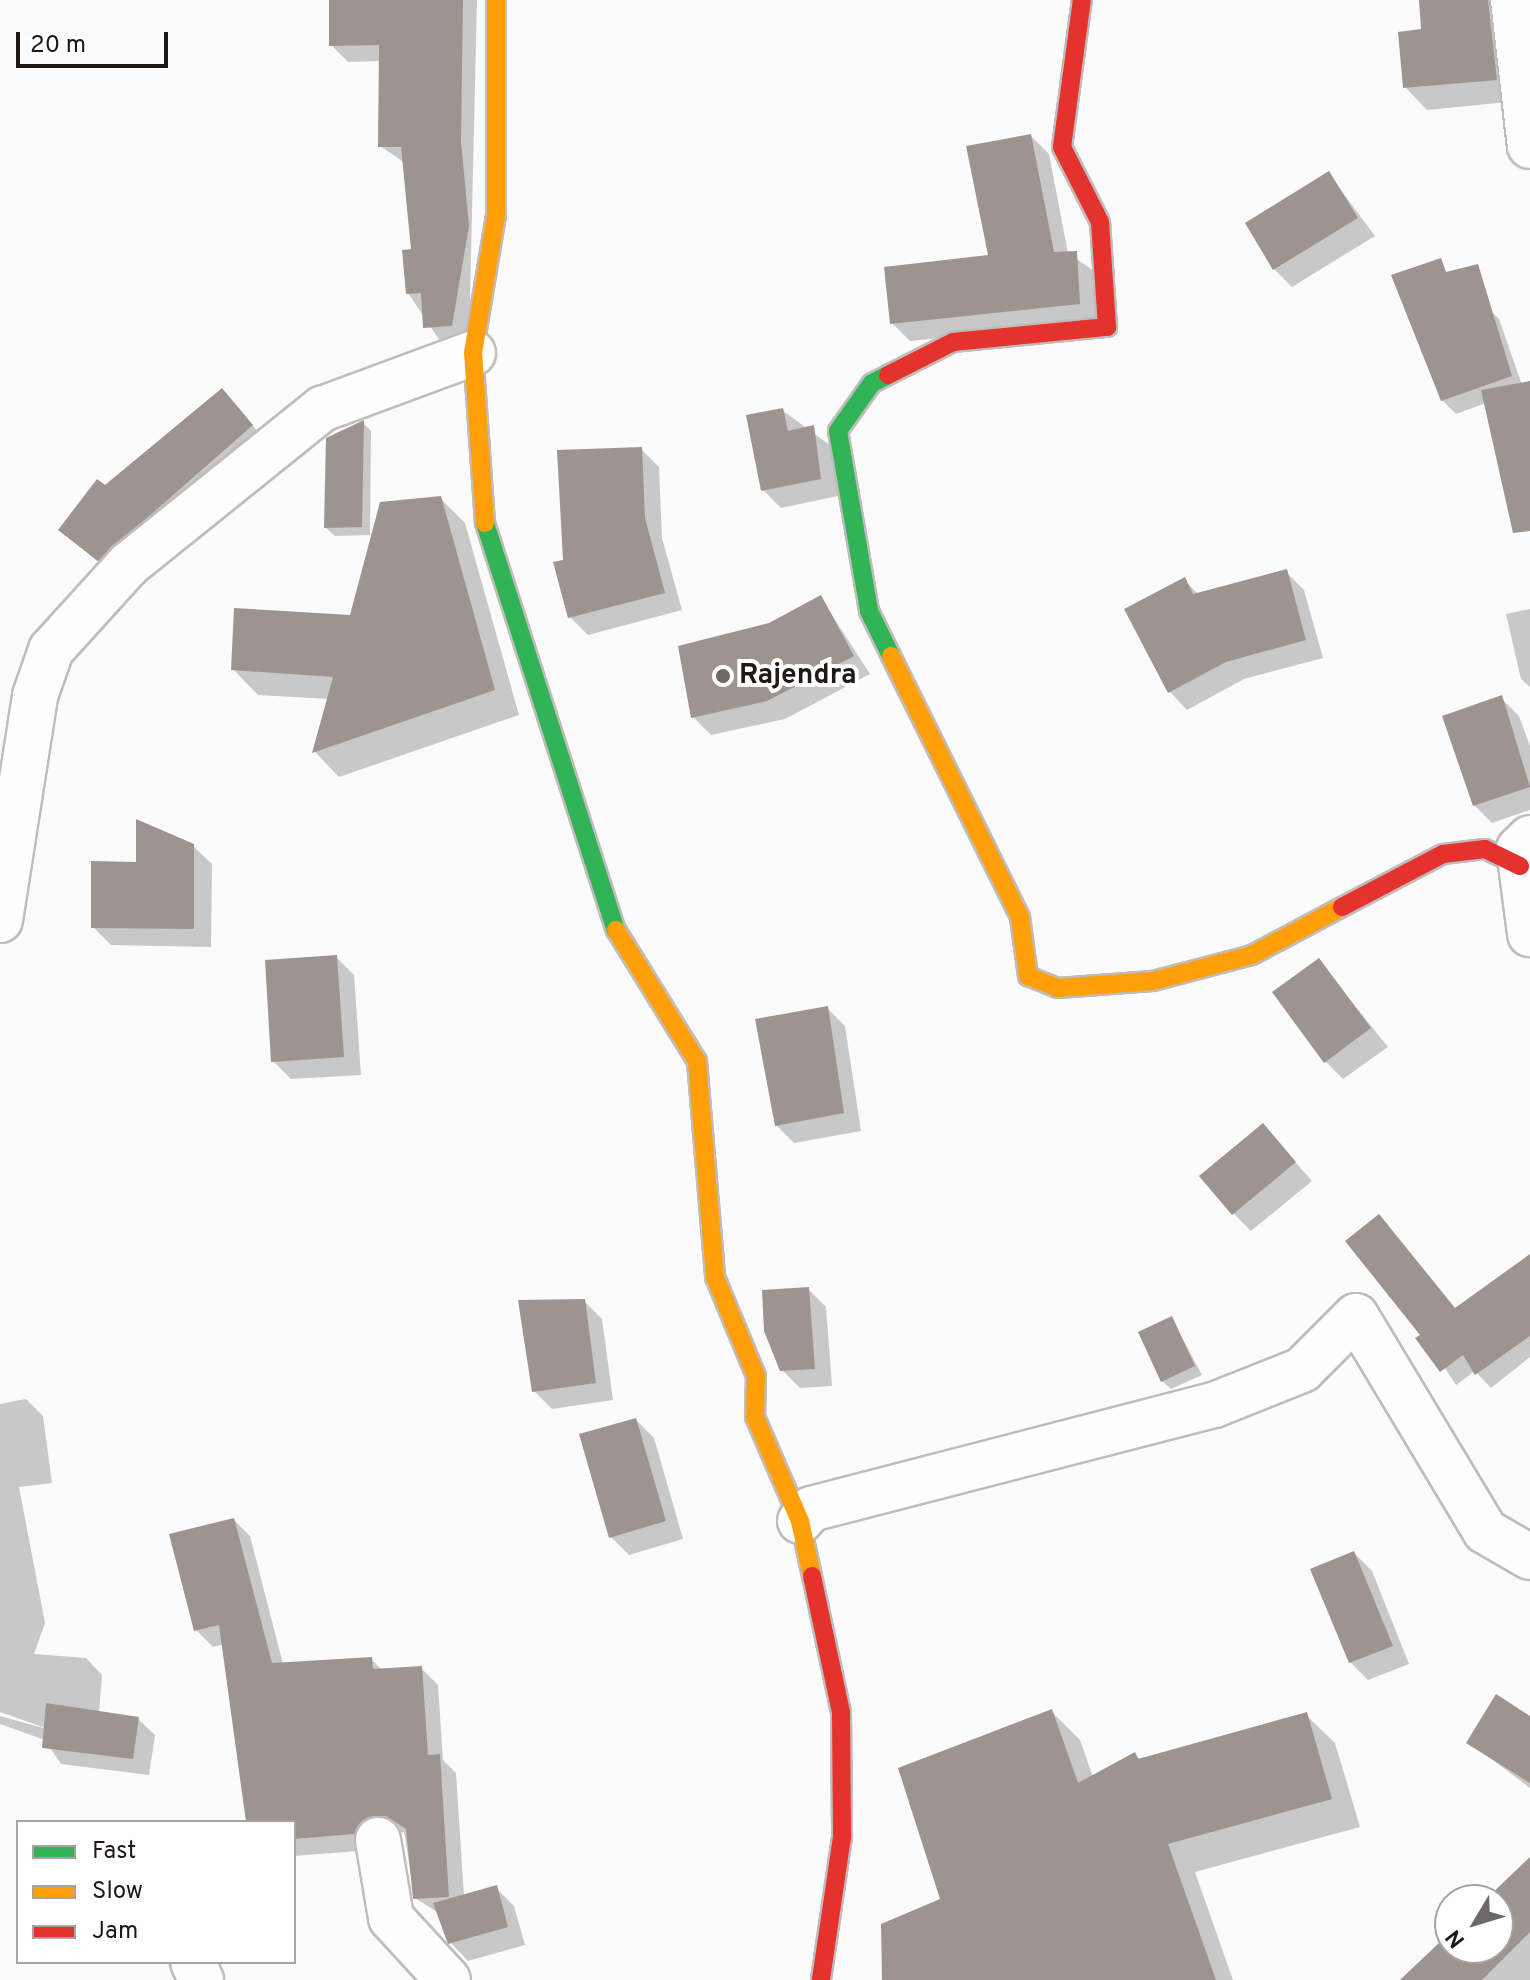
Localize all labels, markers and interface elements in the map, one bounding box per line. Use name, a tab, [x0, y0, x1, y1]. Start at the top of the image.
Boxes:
scale bar	[20, 16, 172, 66]
text: 20 m	[30, 31, 86, 61]
place label: Rajendra	[739, 659, 857, 693]
marker: Rajendra	[714, 667, 732, 685]
legend	[16, 1820, 296, 1964]
text: Fast	[92, 1837, 136, 1867]
text: Slow	[92, 1877, 143, 1907]
north arrow	[1434, 1884, 1514, 1964]
text: Jam	[92, 1917, 138, 1947]
text: N	[1441, 1923, 1472, 1952]

